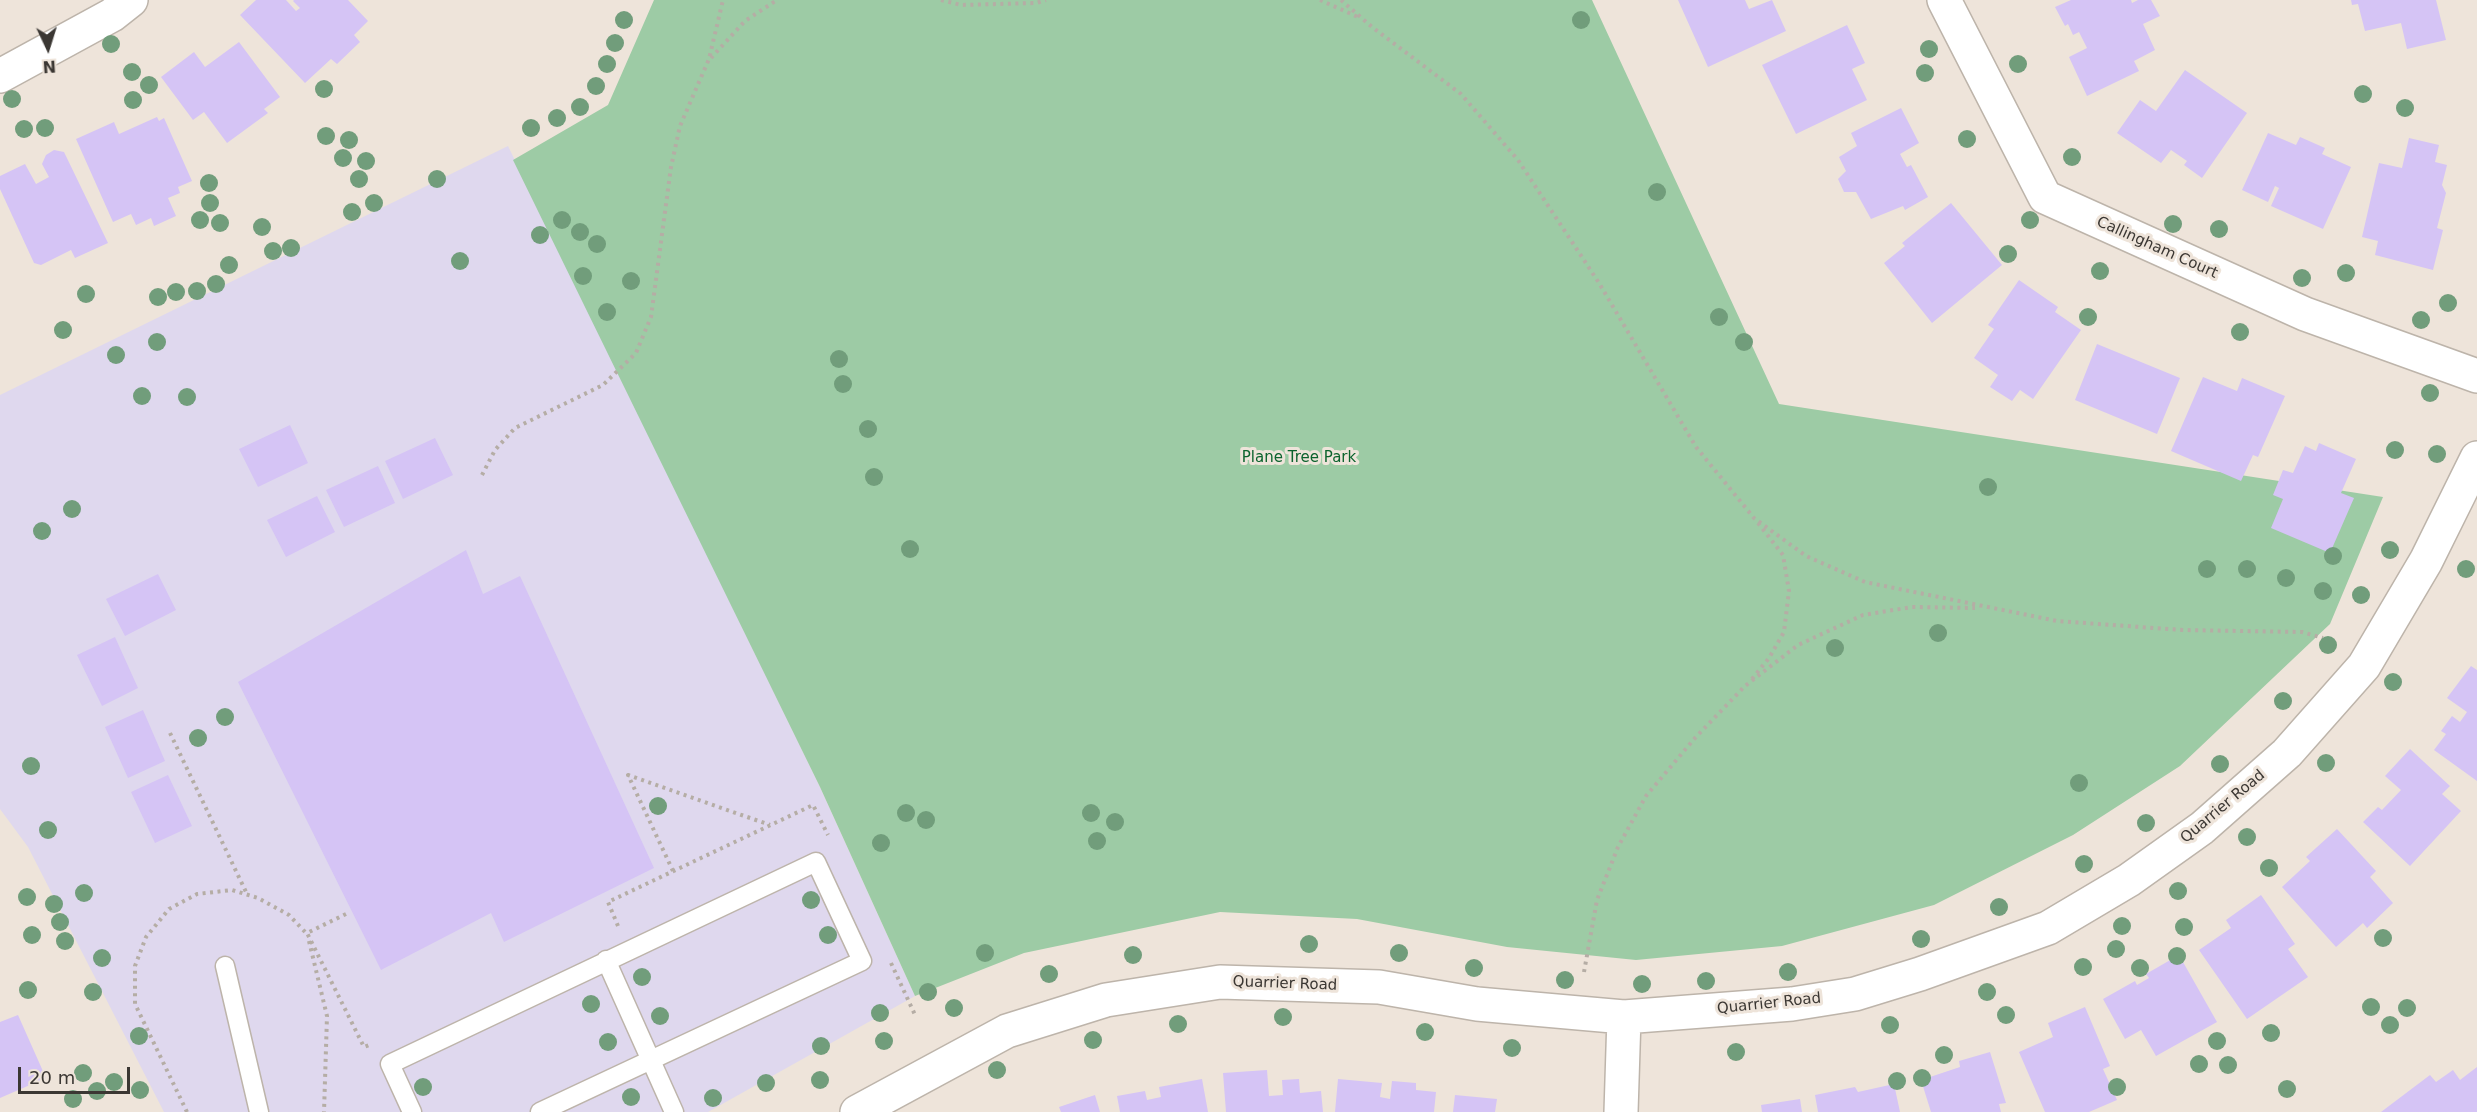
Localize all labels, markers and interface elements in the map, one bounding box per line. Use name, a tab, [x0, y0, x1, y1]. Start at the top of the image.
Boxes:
north arrow	[18, 18, 78, 78]
text: N	[42, 57, 57, 76]
street label: Callingham Court	[2094, 213, 2220, 283]
park label: Plane Tree Park	[1242, 449, 1356, 467]
street label: Quarrier Road	[2177, 767, 2269, 847]
street label: Quarrier Road	[1232, 973, 1338, 995]
street label: Quarrier Road	[1716, 990, 1822, 1018]
scale bar	[21, 1055, 134, 1093]
text: 20 m	[29, 1067, 75, 1088]

